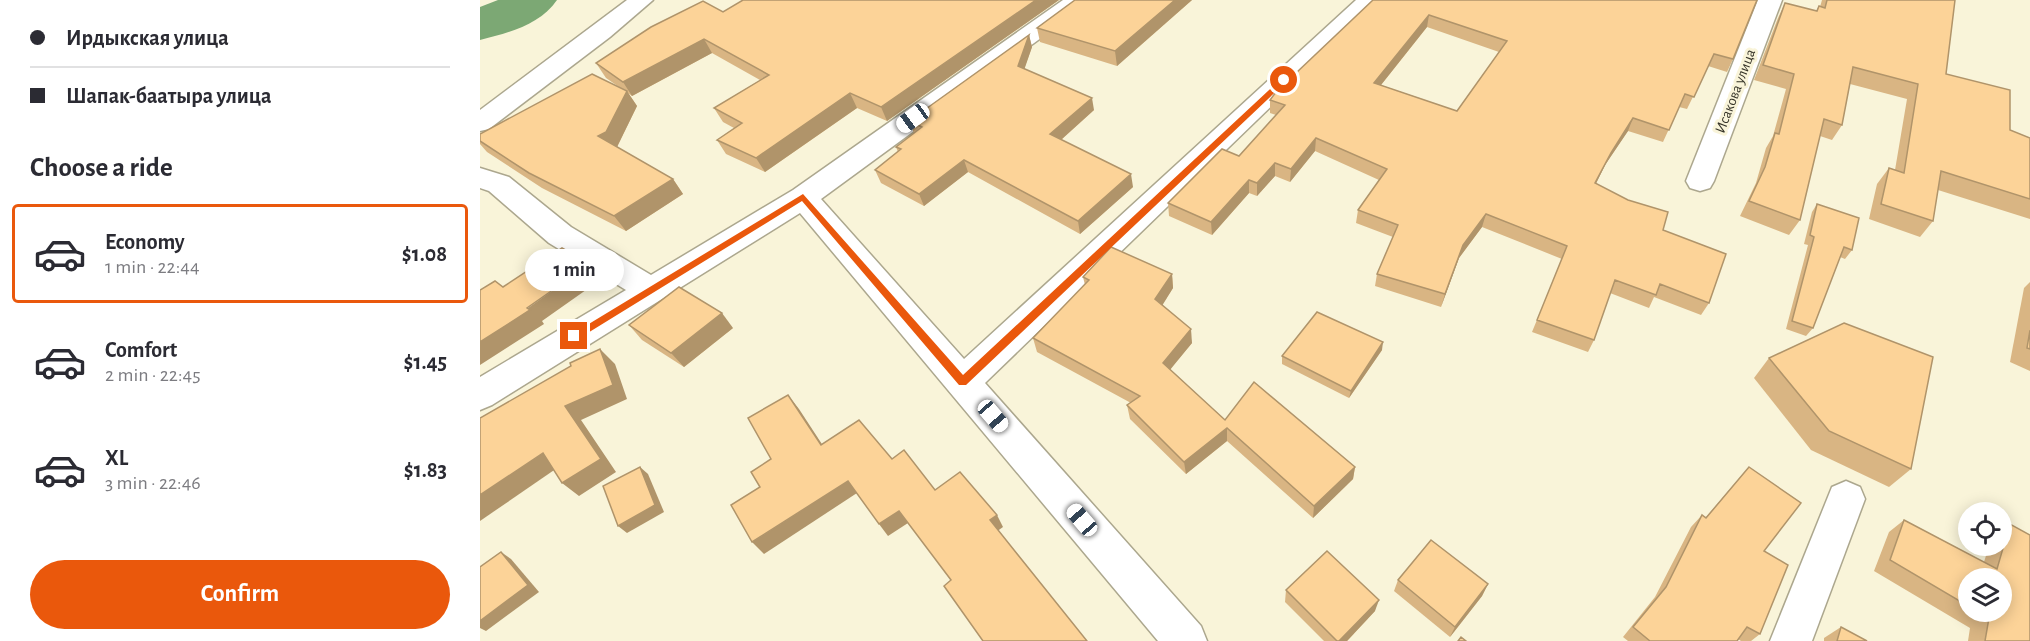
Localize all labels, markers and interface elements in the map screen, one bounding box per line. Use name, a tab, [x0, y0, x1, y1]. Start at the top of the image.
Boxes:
text: Ирдыкская улица	[66, 27, 229, 49]
street label: Исакова улица	[1713, 47, 1758, 135]
route start	[1270, 66, 1297, 93]
text: Шапак-баатыра улица	[66, 85, 272, 107]
car	[893, 100, 933, 136]
text: Choose a ride	[30, 154, 173, 181]
icon: car	[33, 227, 87, 281]
text: Economy	[105, 231, 185, 253]
text: $1.08	[402, 243, 447, 265]
callout: 1 min	[524, 249, 624, 291]
text: 1 min · 22:44	[105, 257, 200, 277]
text: 1 min	[553, 260, 596, 280]
route end	[560, 322, 587, 349]
icon: car	[33, 335, 87, 389]
text: Comfort	[105, 339, 177, 361]
text: $1.45	[404, 351, 447, 373]
text: 2 min · 22:45	[105, 365, 201, 385]
car	[974, 397, 1012, 435]
icon: car	[33, 443, 87, 497]
text: XL	[105, 447, 128, 469]
text: $1.83	[404, 459, 447, 481]
text: 3 min · 22:46	[105, 473, 201, 493]
car	[1063, 501, 1101, 539]
map controls	[1958, 502, 2012, 622]
button: locate	[1958, 502, 2012, 556]
button: Confirm	[30, 560, 450, 629]
button: layers	[1958, 568, 2012, 622]

